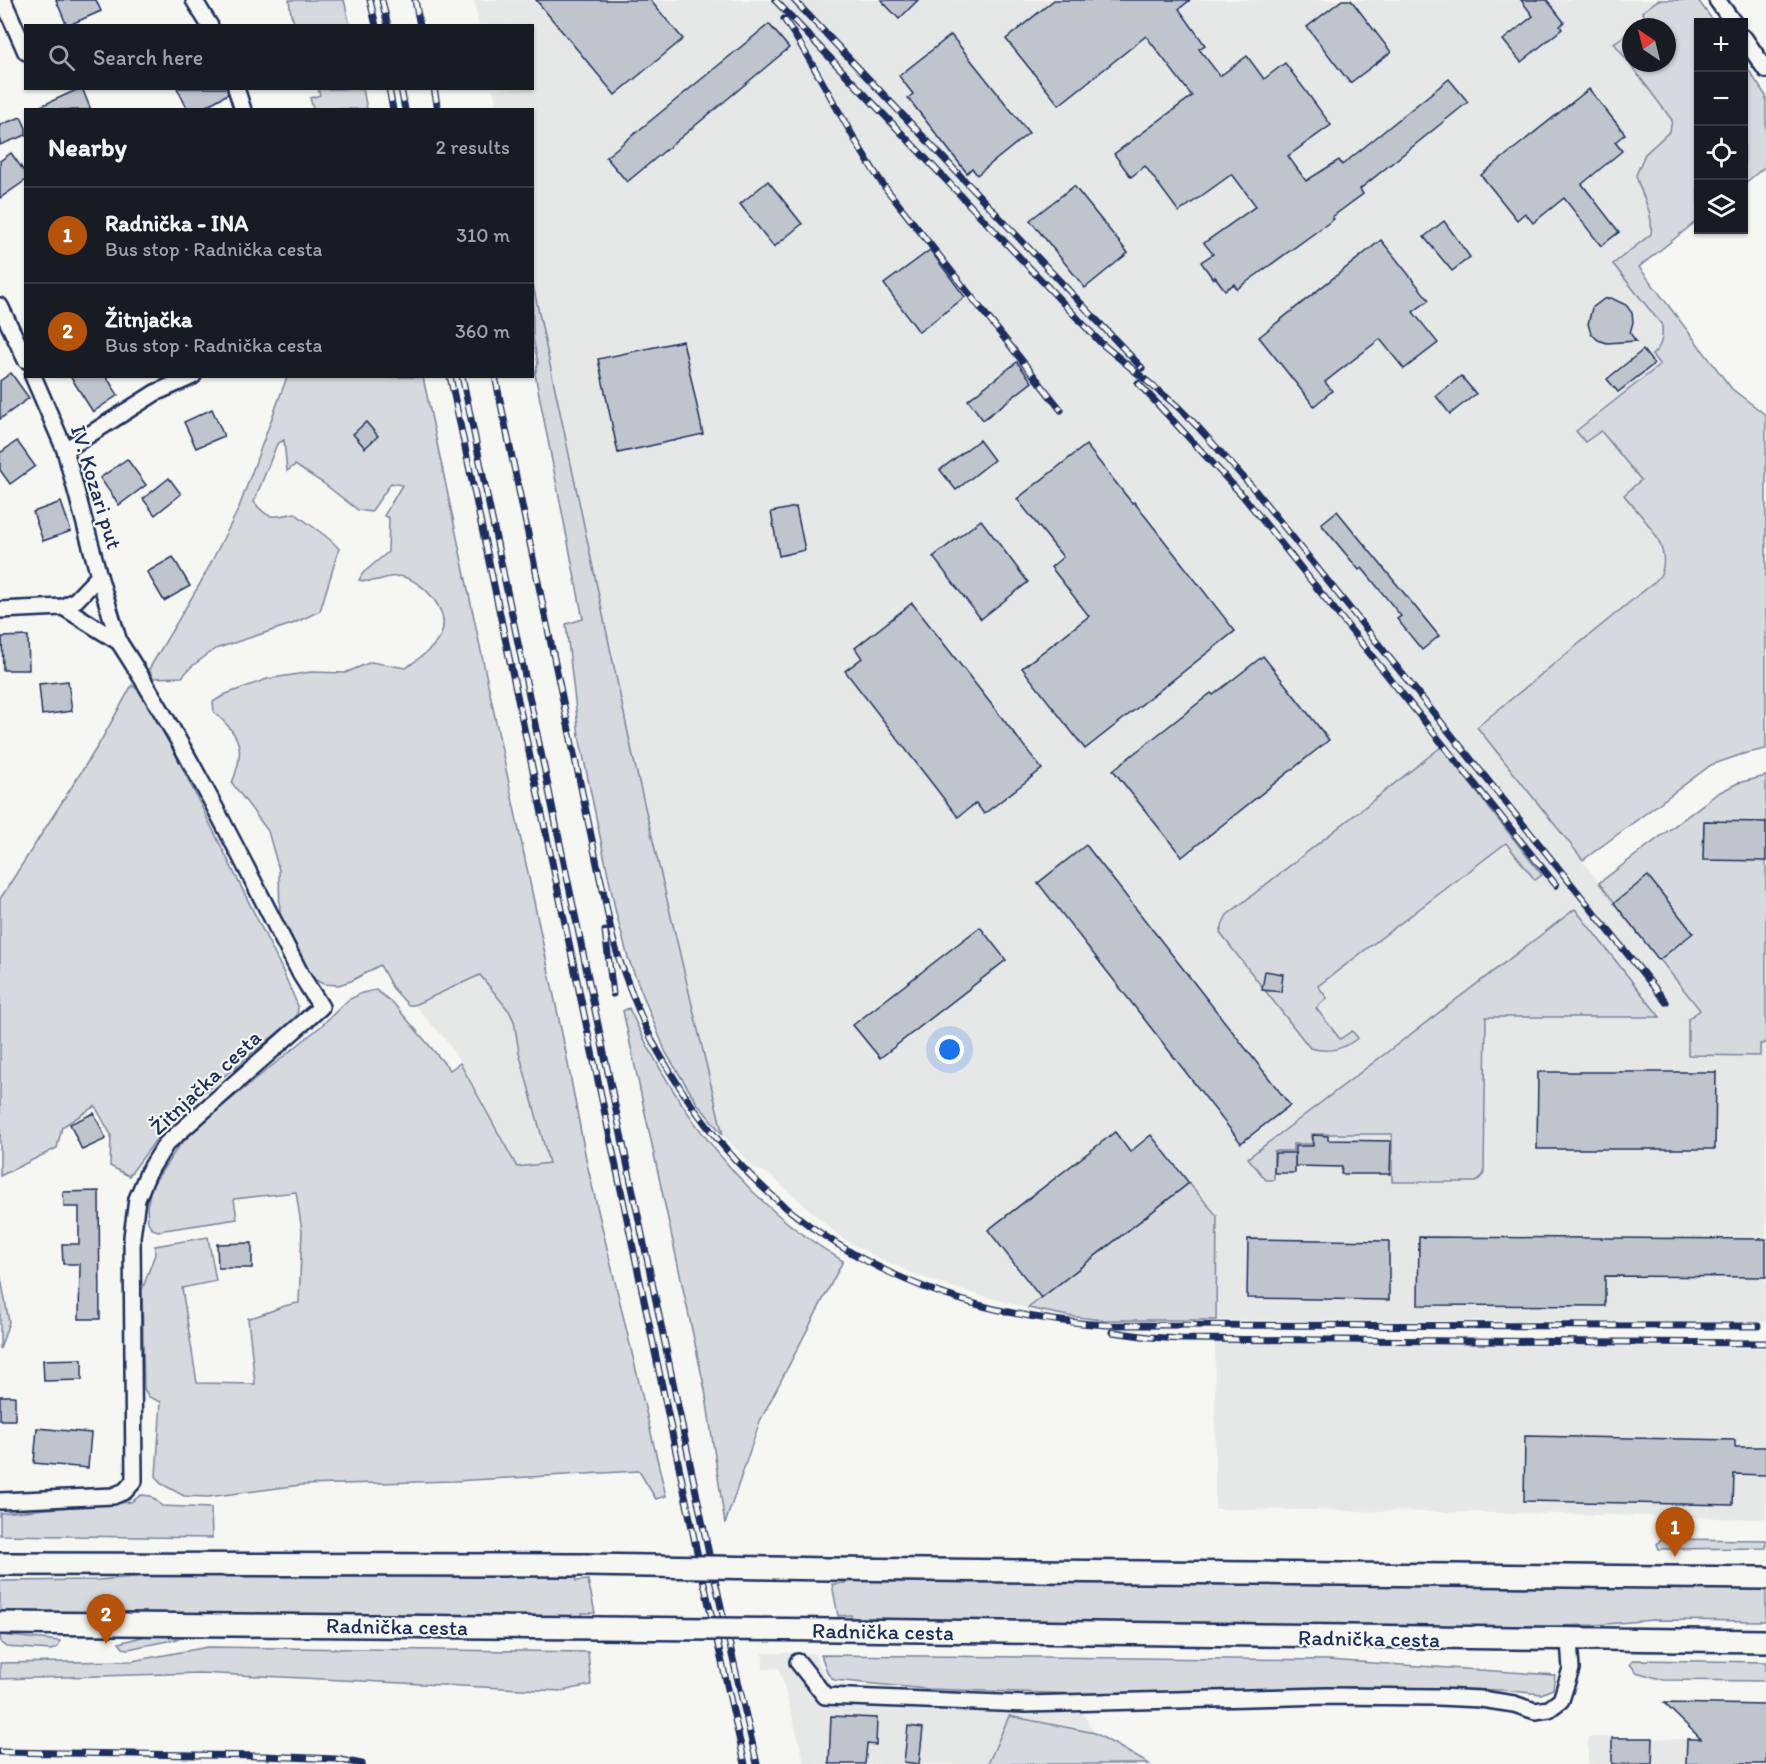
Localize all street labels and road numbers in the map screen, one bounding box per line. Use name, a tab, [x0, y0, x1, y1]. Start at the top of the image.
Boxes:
street label: IV. Kozari put	[65, 422, 128, 552]
street label: Žitnjačka cesta	[144, 1024, 267, 1141]
street label: Radnička cesta	[326, 1612, 468, 1641]
street label: Radnička cesta	[812, 1617, 954, 1646]
street label: Radnička cesta	[1298, 1624, 1440, 1653]

